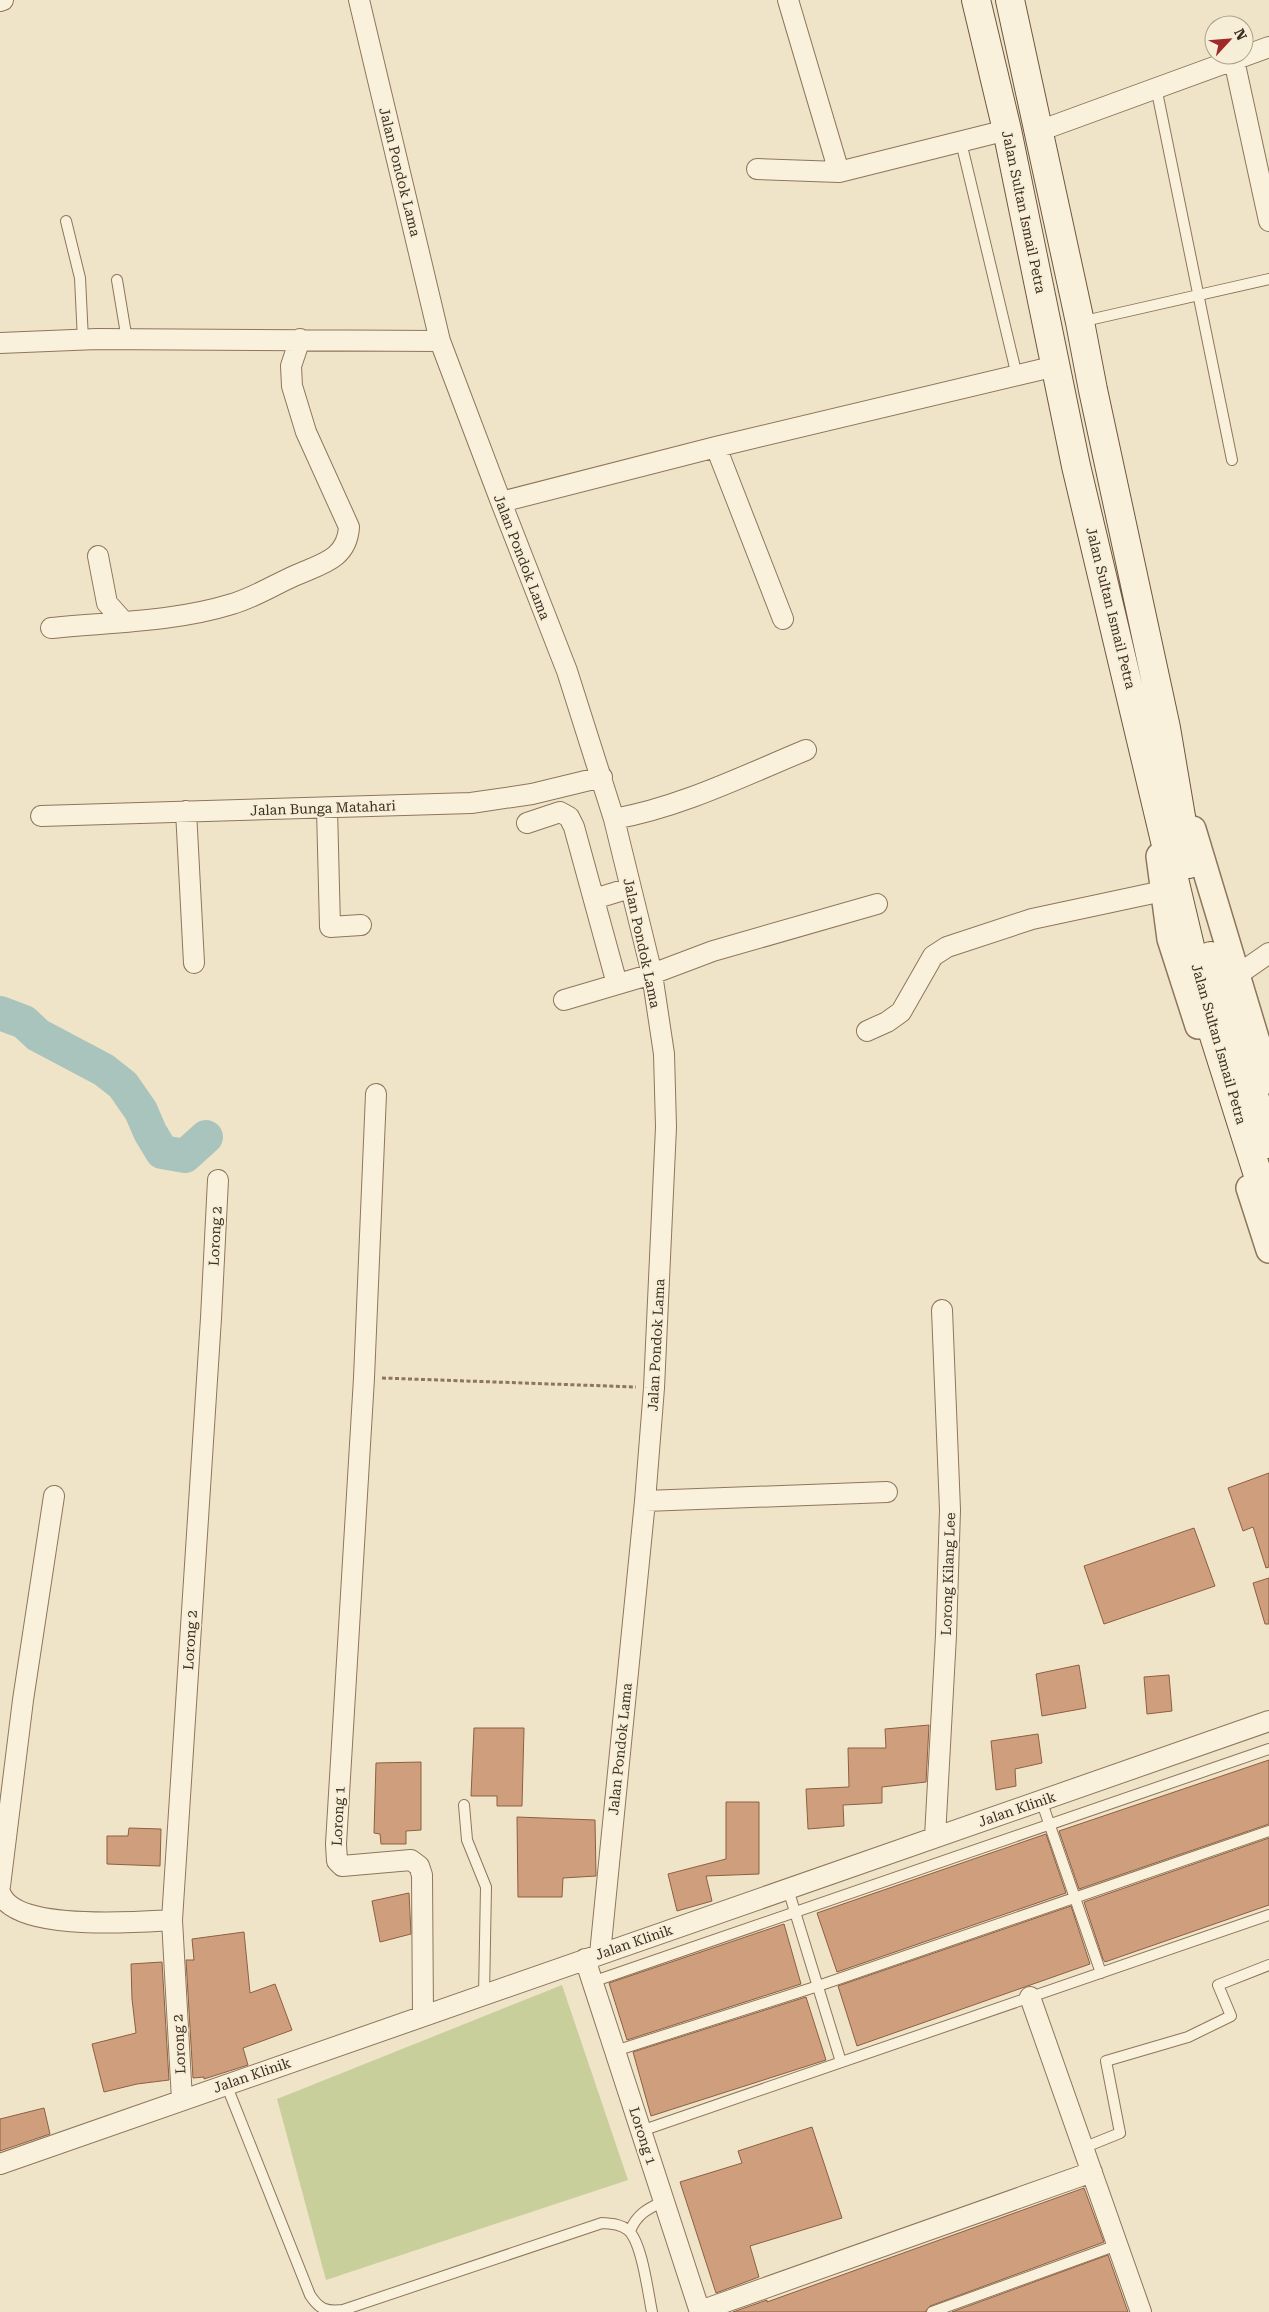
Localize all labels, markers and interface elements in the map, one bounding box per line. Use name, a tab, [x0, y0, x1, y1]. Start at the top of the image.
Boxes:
north arrow	[1204, 15, 1254, 65]
text: N	[1231, 26, 1250, 43]
street label: Jalan Pondok Lama	[376, 106, 424, 239]
street label: Jalan Sultan Ismail Petra	[999, 129, 1049, 295]
street label: Jalan Pondok Lama	[491, 492, 553, 622]
street label: Jalan Sultan Ismail Petra	[1083, 525, 1139, 691]
street label: Jalan Bunga Matahari	[250, 797, 397, 819]
street label: Jalan Pondok Lama	[620, 876, 664, 1010]
street label: Jalan Sultan Ismail Petra	[1188, 962, 1250, 1126]
street label: Lorong 2	[205, 1206, 225, 1266]
street label: Jalan Pondok Lama	[645, 1278, 667, 1412]
street label: Lorong Kilang Lee	[938, 1512, 958, 1636]
street label: Lorong 2	[180, 1609, 200, 1670]
street label: Jalan Pondok Lama	[605, 1682, 635, 1816]
street label: Lorong 1	[328, 1786, 348, 1846]
street label: Jalan Klinik	[976, 1788, 1058, 1830]
street label: Jalan Klinik	[593, 1921, 675, 1963]
street label: Lorong 2	[169, 2014, 189, 2074]
street label: Jalan Klinik	[211, 2054, 293, 2096]
street label: Lorong 1	[626, 2105, 660, 2167]

